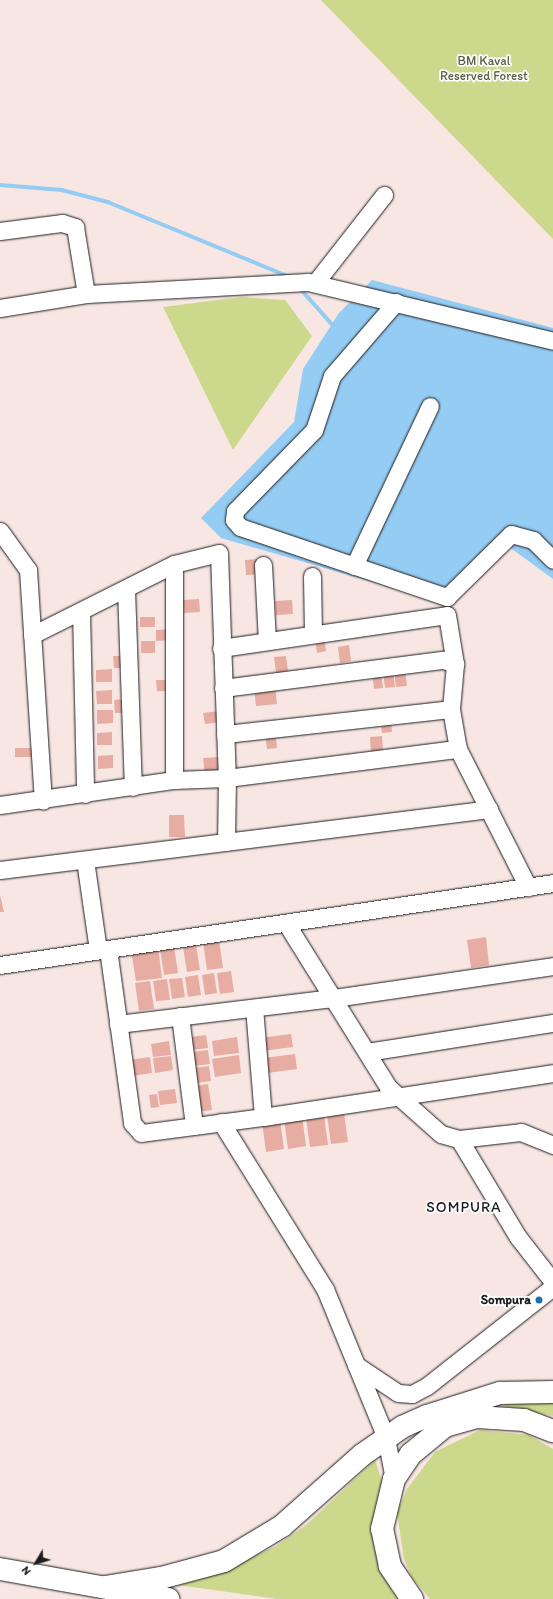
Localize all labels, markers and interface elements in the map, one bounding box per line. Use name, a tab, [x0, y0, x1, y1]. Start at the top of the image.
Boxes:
park label: BM Kaval Reserved Forest	[440, 54, 528, 85]
district label: SOMPURA	[426, 1199, 502, 1217]
place label: Sompura	[481, 1292, 531, 1308]
marker: Sompura	[534, 1295, 544, 1305]
north arrow	[16, 1543, 56, 1583]
text: N	[19, 1564, 34, 1578]

